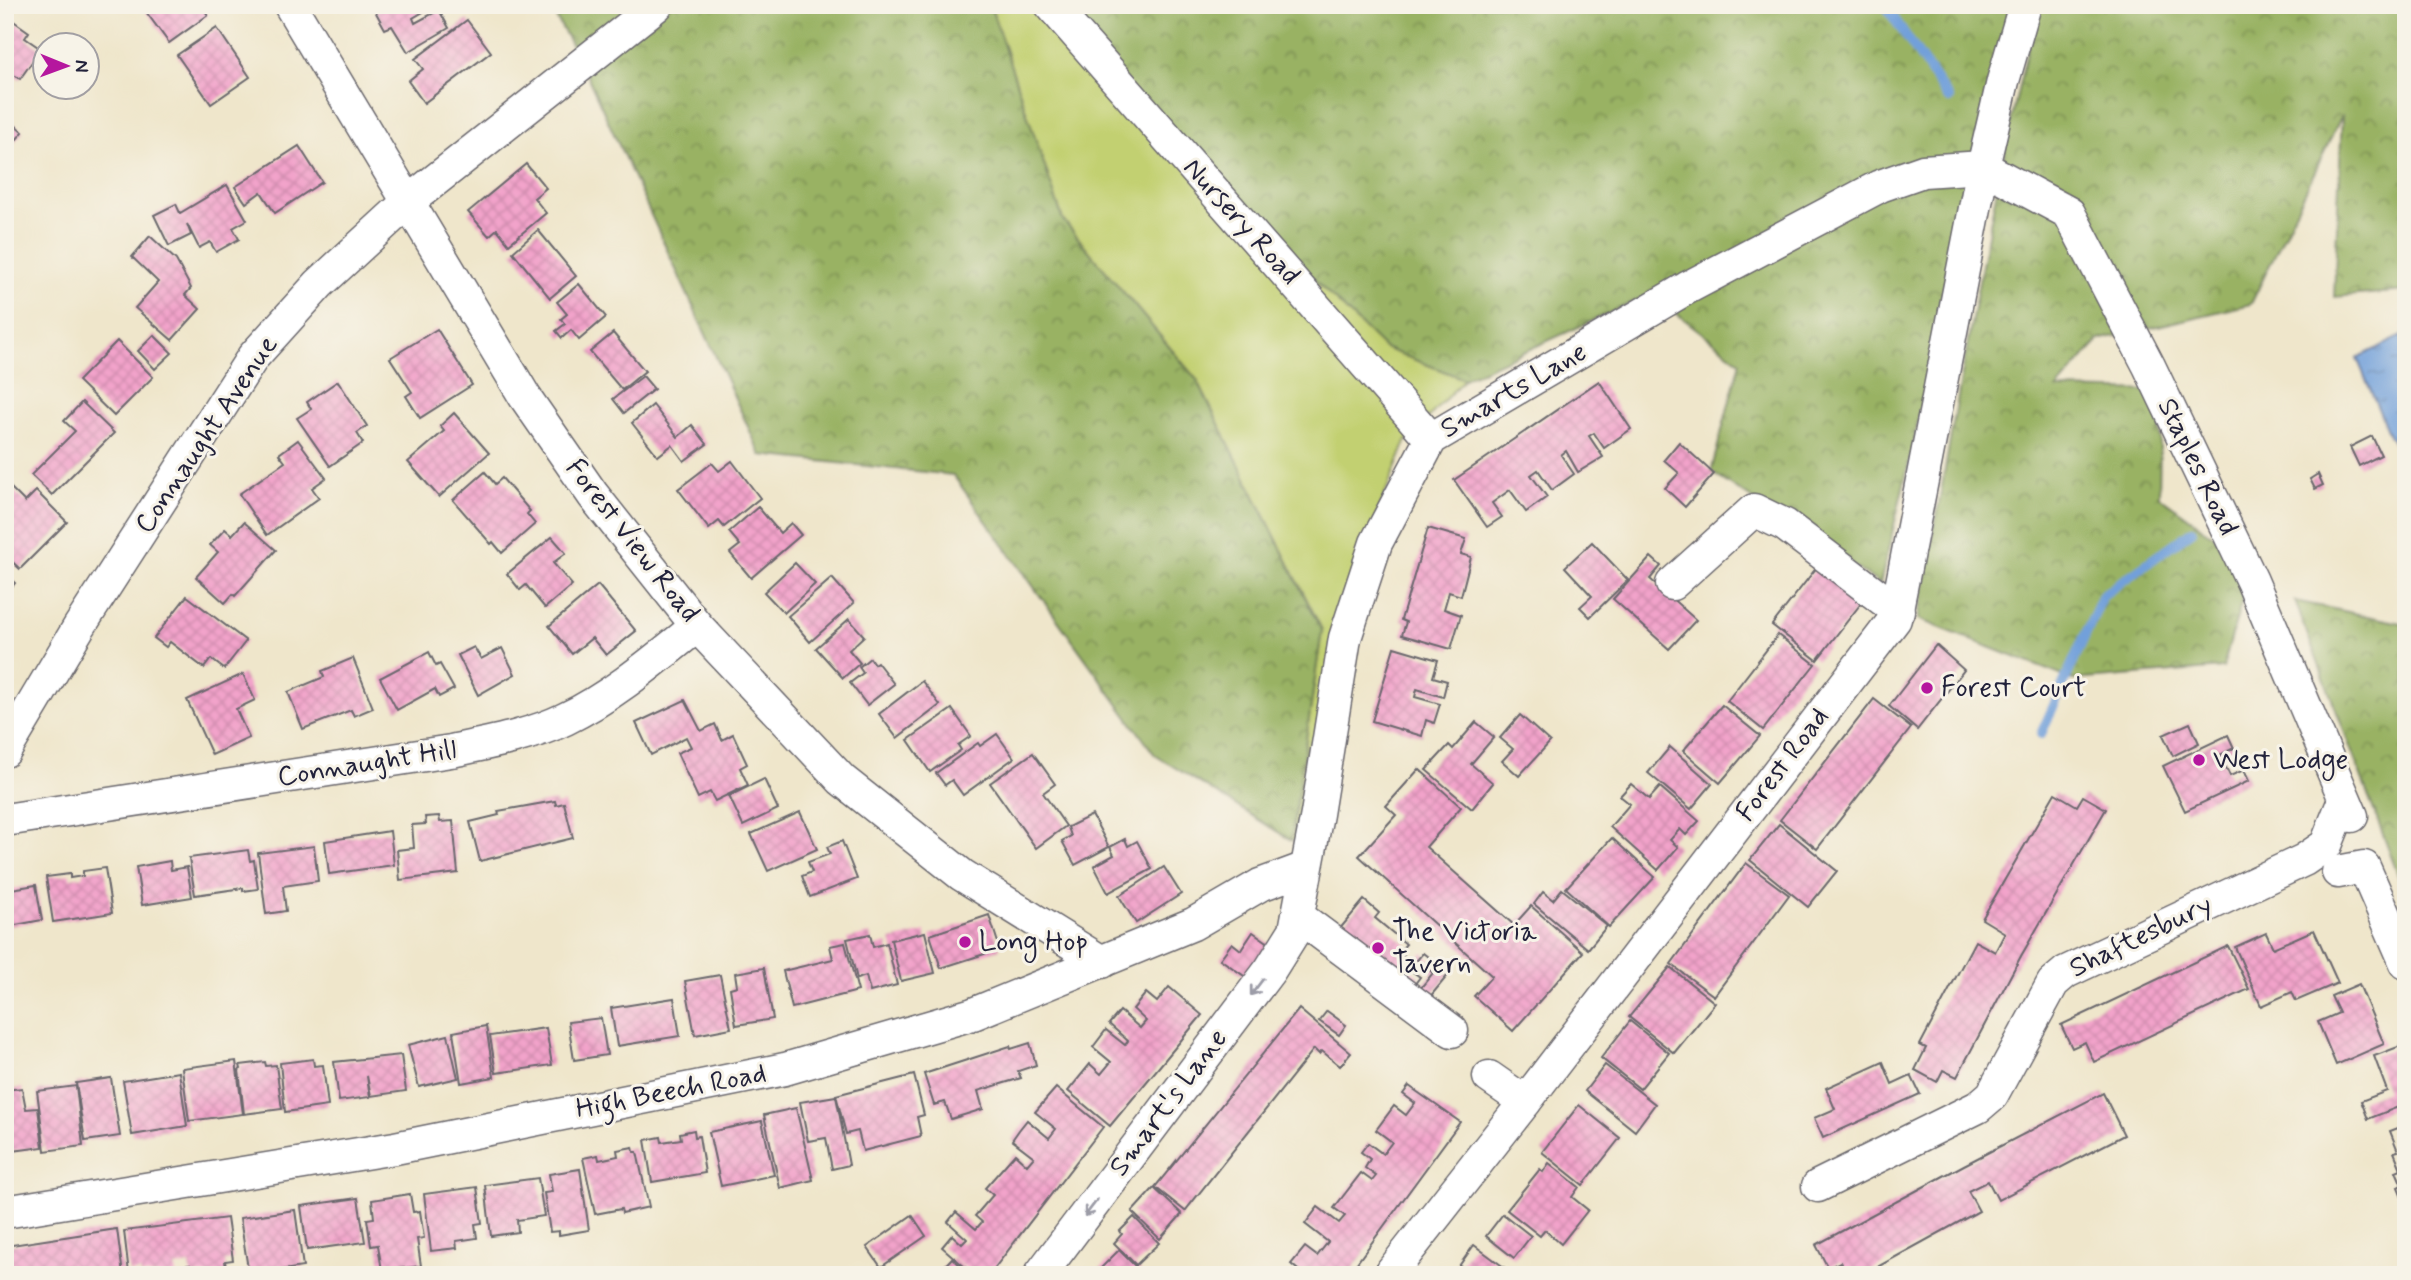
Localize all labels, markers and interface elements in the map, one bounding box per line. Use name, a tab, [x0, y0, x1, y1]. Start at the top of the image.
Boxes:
north arrow	[32, 32, 102, 102]
text: N	[69, 60, 94, 73]
street label: Nursery Road	[1174, 151, 1308, 293]
street label: Connaught Avenue	[127, 329, 287, 541]
street label: Smarts Lane	[1434, 334, 1594, 448]
street label: Staples Road	[2148, 392, 2246, 542]
street label: Forest View Road	[556, 452, 708, 630]
place label: Forest Court	[1941, 670, 2086, 707]
marker: Forest Court	[1919, 680, 1935, 696]
street label: Forest Road	[1728, 700, 1838, 830]
street label: Connaught Hill	[275, 732, 459, 796]
place label: West Lodge	[2213, 742, 2348, 781]
marker: West Lodge	[2191, 752, 2207, 768]
street label: Shaftesbury	[2064, 887, 2218, 987]
place label: The Victoria Tavern	[1392, 914, 1537, 983]
place label: Long Hop	[979, 924, 1088, 963]
marker: Long Hop	[957, 934, 973, 950]
marker: The Victoria Tavern	[1370, 940, 1386, 956]
one-way arrow	[1250, 977, 1265, 996]
street label: Smart's Lane	[1101, 1022, 1237, 1184]
street label: High Beech Road	[573, 1055, 770, 1132]
one-way arrow	[1083, 1198, 1098, 1216]

